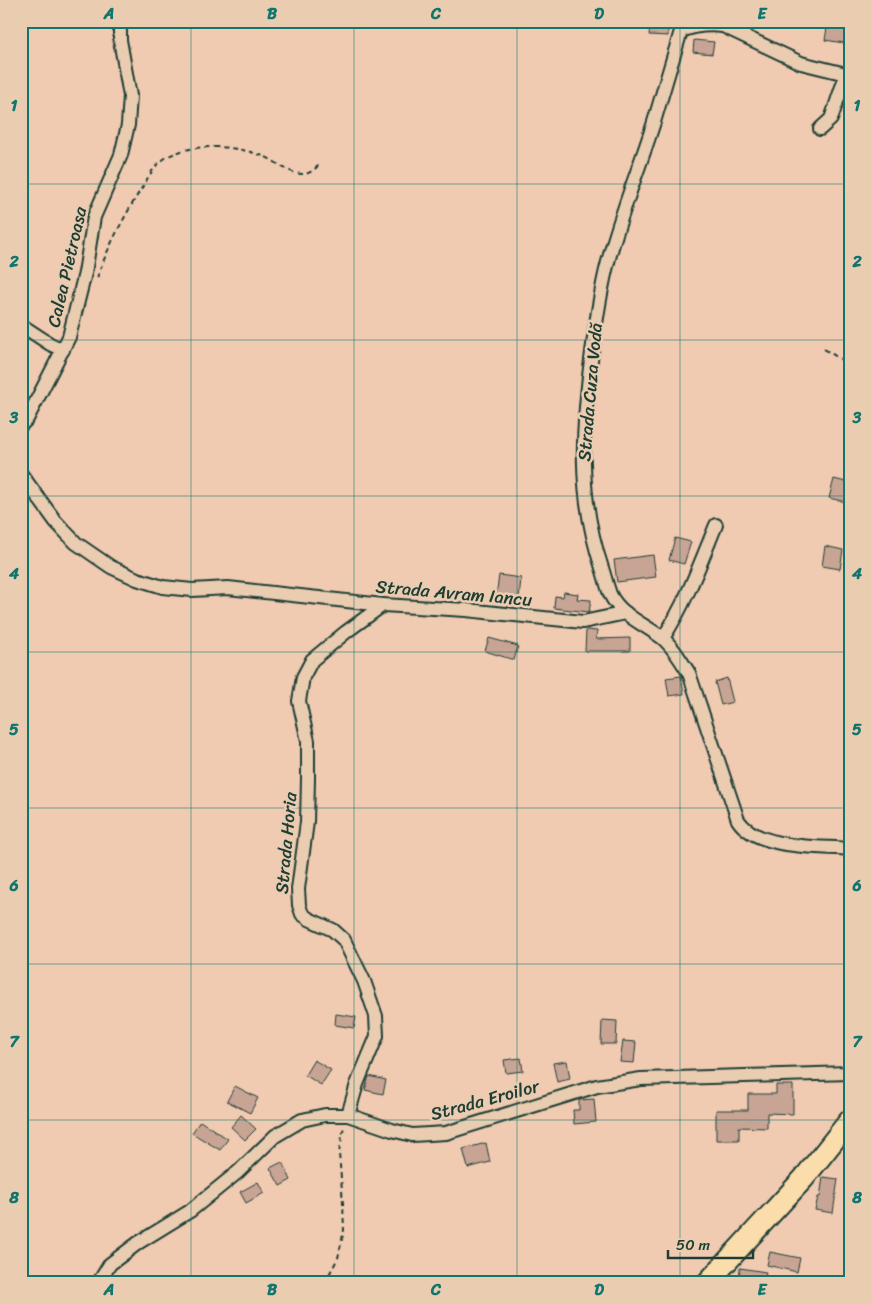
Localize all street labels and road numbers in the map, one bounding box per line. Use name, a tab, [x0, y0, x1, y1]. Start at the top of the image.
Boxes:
street label: Calea Pietroasa	[38, 203, 97, 330]
street label: Strada Cuza Vodă	[568, 321, 612, 463]
street label: Strada Avram Iancu	[374, 570, 534, 616]
street label: Strada Horia	[266, 790, 306, 895]
street label: Strada Eroilor	[427, 1070, 545, 1130]

